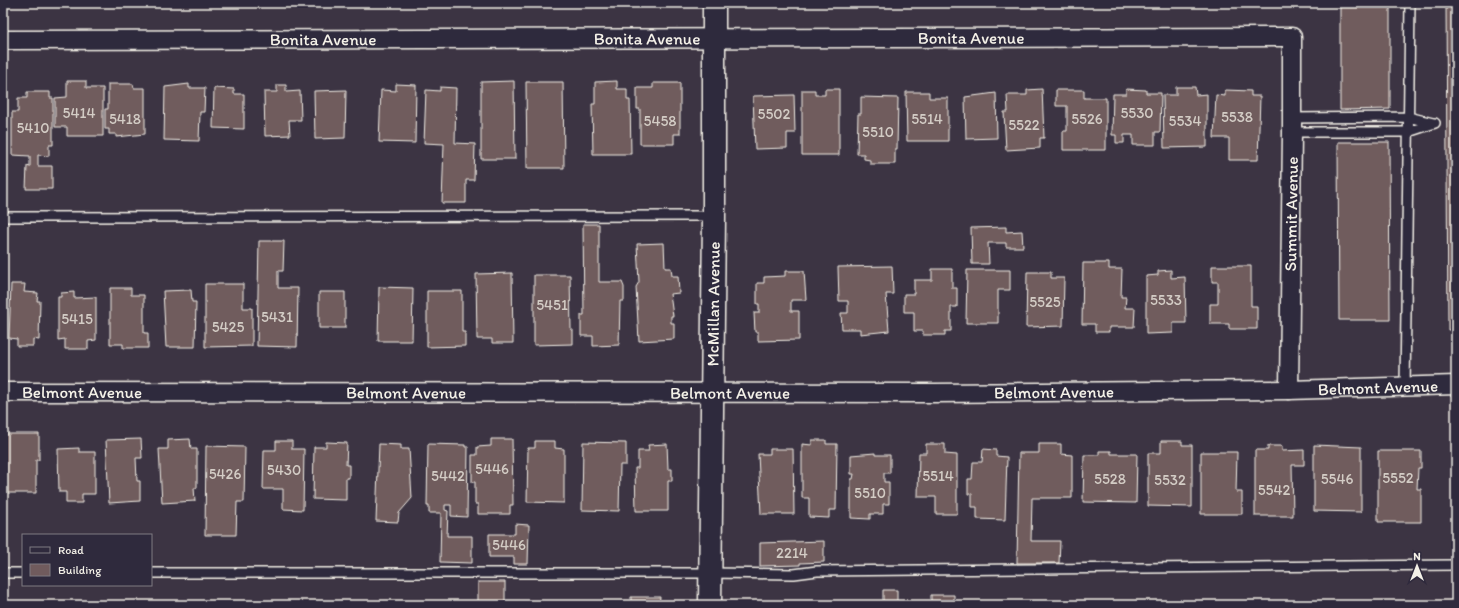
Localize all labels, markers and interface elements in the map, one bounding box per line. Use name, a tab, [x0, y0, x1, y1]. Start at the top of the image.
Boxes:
street label: Bonita Avenue	[594, 28, 700, 49]
street label: Bonita Avenue	[918, 28, 1024, 48]
street label: Bonita Avenue	[270, 29, 376, 49]
house number: 5414	[63, 104, 95, 122]
house number: 5530	[1120, 104, 1154, 122]
house number: 5502	[758, 105, 791, 123]
house number: 5538	[1221, 108, 1253, 126]
house number: 5418	[109, 110, 141, 128]
house number: 5514	[911, 110, 943, 128]
house number: 5526	[1071, 110, 1103, 128]
house number: 5458	[644, 112, 677, 130]
house number: 5534	[1169, 112, 1201, 130]
house number: 5522	[1008, 116, 1040, 134]
house number: 5410	[16, 119, 50, 137]
house number: 5510	[862, 123, 894, 141]
street label: Summit Avenue	[1280, 156, 1302, 272]
street label: McMillan Avenue	[702, 241, 724, 367]
house number: 5533	[1150, 291, 1182, 309]
house number: 5525	[1029, 293, 1061, 311]
house number: 5451	[536, 296, 568, 314]
house number: 5431	[261, 308, 293, 326]
house number: 5415	[61, 310, 93, 328]
house number: 5425	[212, 318, 244, 336]
street label: Belmont Avenue	[1318, 376, 1438, 399]
street label: Belmont Avenue	[994, 381, 1114, 402]
street label: Belmont Avenue	[22, 382, 142, 402]
street label: Belmont Avenue	[346, 382, 466, 402]
street label: Belmont Avenue	[670, 383, 790, 403]
house number: 5446	[475, 460, 509, 478]
house number: 5430	[267, 461, 301, 479]
house number: 5426	[209, 465, 241, 483]
house number: 5442	[431, 467, 465, 485]
house number: 5514	[922, 467, 954, 485]
house number: 5552	[1382, 469, 1414, 487]
house number: 5528	[1094, 470, 1126, 488]
house number: 5546	[1321, 470, 1353, 488]
house number: 5532	[1154, 471, 1186, 489]
house number: 5542	[1258, 481, 1290, 499]
house number: 5510	[854, 484, 886, 502]
legend	[22, 534, 152, 586]
house number: 5446	[492, 536, 526, 554]
text: Road	[58, 543, 84, 557]
house number: 2214	[776, 544, 808, 562]
north arrow	[1397, 546, 1437, 586]
text: N	[1413, 550, 1421, 563]
text: Building	[58, 563, 102, 577]

